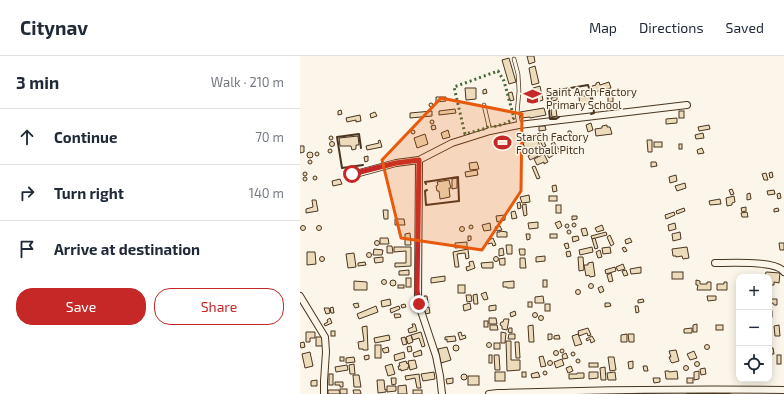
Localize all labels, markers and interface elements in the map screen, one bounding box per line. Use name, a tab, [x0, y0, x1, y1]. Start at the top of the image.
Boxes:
text: Citynav	[20, 16, 88, 39]
text: Map	[589, 19, 617, 36]
text: Directions	[639, 19, 704, 36]
text: Saved	[726, 19, 764, 36]
text: 3 min	[16, 72, 59, 92]
text: Walk · 210 m	[211, 74, 284, 90]
place label: Saint Arch Factory Primary School	[546, 85, 637, 111]
school or university icon: Saint Arch Factory Primary School	[523, 87, 543, 107]
icon: ahead	[16, 126, 38, 148]
text: Continue	[54, 128, 117, 146]
text: 70 m	[255, 129, 284, 145]
place label: Starch Factory Football Pitch	[516, 130, 589, 156]
sports icon: Starch Factory Football Pitch	[493, 132, 513, 152]
route start	[343, 165, 361, 183]
icon: right	[16, 182, 38, 204]
text: Turn right	[54, 184, 124, 202]
text: 140 m	[249, 185, 284, 201]
icon: arrive	[16, 238, 38, 260]
text: Arrive at destination	[54, 240, 200, 258]
map controls	[736, 274, 772, 382]
button: +	[736, 274, 772, 310]
button: Save	[16, 288, 146, 325]
button: Share	[154, 288, 284, 325]
route end	[410, 295, 428, 313]
button: −	[736, 310, 772, 346]
button: locate	[736, 346, 772, 382]

